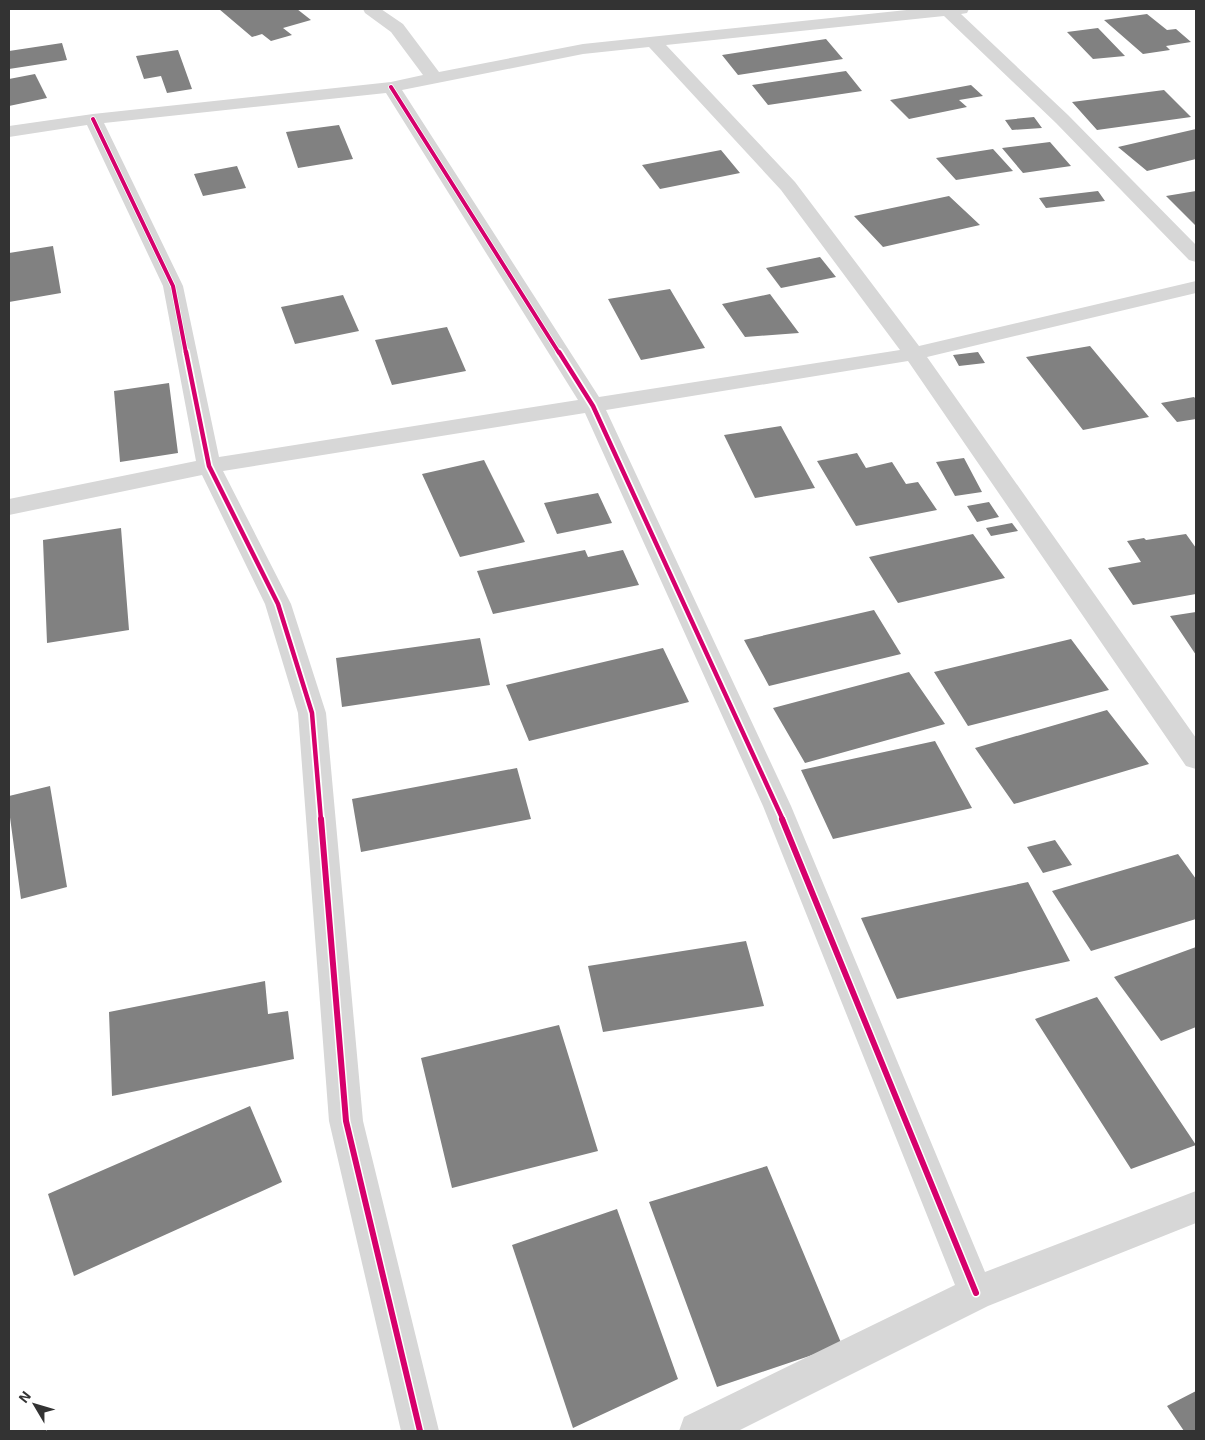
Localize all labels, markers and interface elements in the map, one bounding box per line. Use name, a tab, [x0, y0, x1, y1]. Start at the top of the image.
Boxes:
north arrow	[10, 1380, 60, 1430]
text: N	[15, 1387, 34, 1406]

